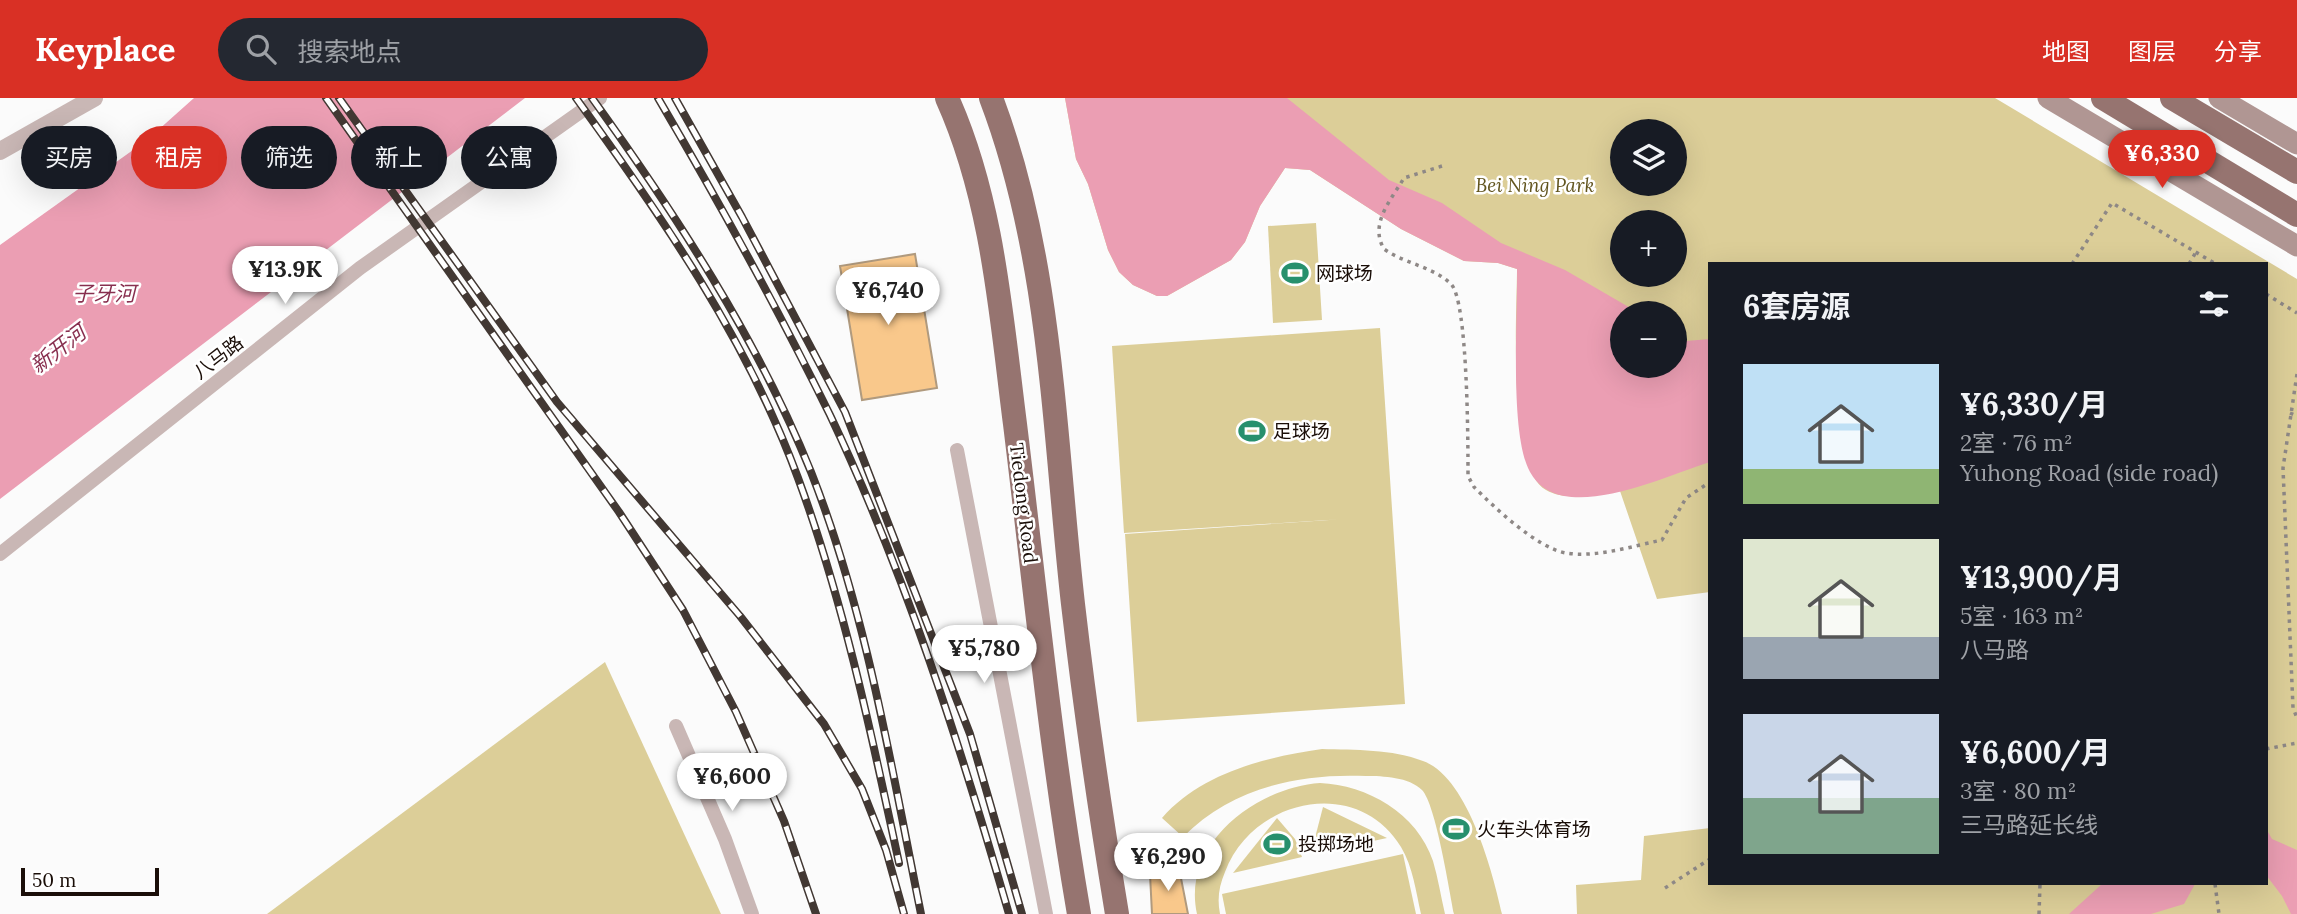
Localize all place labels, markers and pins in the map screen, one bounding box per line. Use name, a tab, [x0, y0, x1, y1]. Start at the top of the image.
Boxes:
pin: ¥6,330	[2105, 130, 2219, 190]
pin: ¥13.9K	[228, 246, 342, 306]
sports icon: 网球场	[1280, 258, 1310, 288]
place label: 网球场	[1316, 261, 1373, 285]
pin: ¥6,740	[831, 268, 945, 327]
sports icon: 足球场	[1237, 416, 1267, 446]
place label: 足球场	[1273, 419, 1330, 443]
pin: ¥5,780	[927, 626, 1041, 685]
pin: ¥6,600	[675, 754, 789, 813]
sports icon: 火车头体育场	[1441, 814, 1471, 844]
place label: 火车头体育场	[1477, 817, 1591, 841]
sports icon: 投掷场地	[1262, 829, 1292, 859]
place label: 投掷场地	[1298, 832, 1374, 856]
pin: ¥6,290	[1111, 834, 1225, 893]

